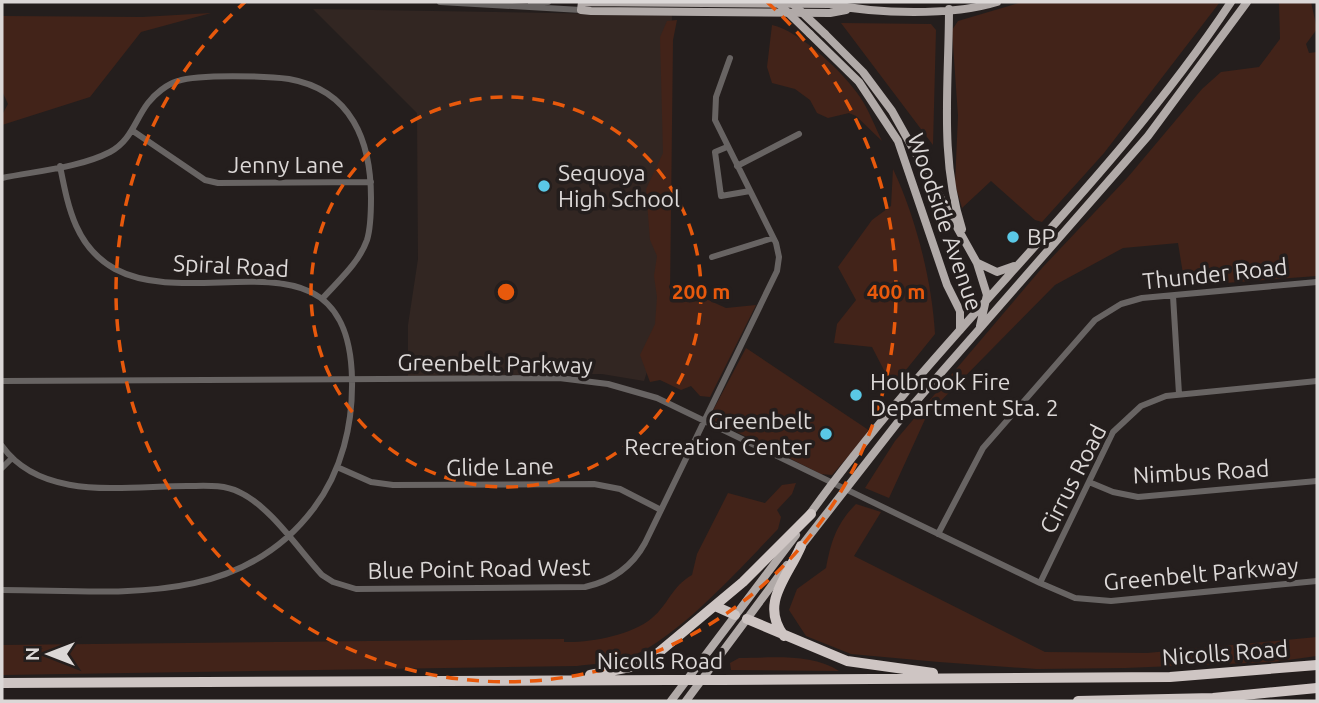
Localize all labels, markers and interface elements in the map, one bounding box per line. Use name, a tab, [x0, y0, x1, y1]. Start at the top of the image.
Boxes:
street label: Woodside Avenue	[903, 130, 988, 314]
street label: Jenny Lane	[228, 152, 344, 177]
place label: Sequoya High School	[558, 160, 680, 211]
marker: Sequoya High School	[536, 178, 552, 194]
place label: BP	[1027, 224, 1055, 249]
marker: BP	[1005, 229, 1021, 245]
street label: Spiral Road	[172, 250, 290, 281]
street label: Thunder Road	[1141, 253, 1289, 294]
text: 200 m	[672, 279, 730, 303]
text: 400 m	[867, 279, 925, 303]
centre of rings	[494, 280, 518, 304]
street label: Greenbelt Parkway	[397, 349, 593, 378]
place label: Holbrook Fire Department Sta. 2	[870, 369, 1059, 420]
marker: Holbrook Fire Department Sta. 2	[848, 387, 864, 403]
place label: Greenbelt Recreation Center	[624, 408, 812, 459]
street label: Cirrus Road	[1035, 420, 1111, 537]
marker: Greenbelt Recreation Center	[818, 426, 834, 442]
street label: Glide Lane	[446, 453, 554, 480]
street label: Nimbus Road	[1132, 455, 1270, 488]
street label: Greenbelt Parkway	[1103, 553, 1299, 594]
street label: Blue Point Road West	[367, 554, 591, 583]
north arrow	[14, 619, 84, 689]
street label: Nicolls Road	[1161, 636, 1289, 669]
text: N	[21, 647, 43, 661]
street label: Nicolls Road	[597, 648, 723, 673]

